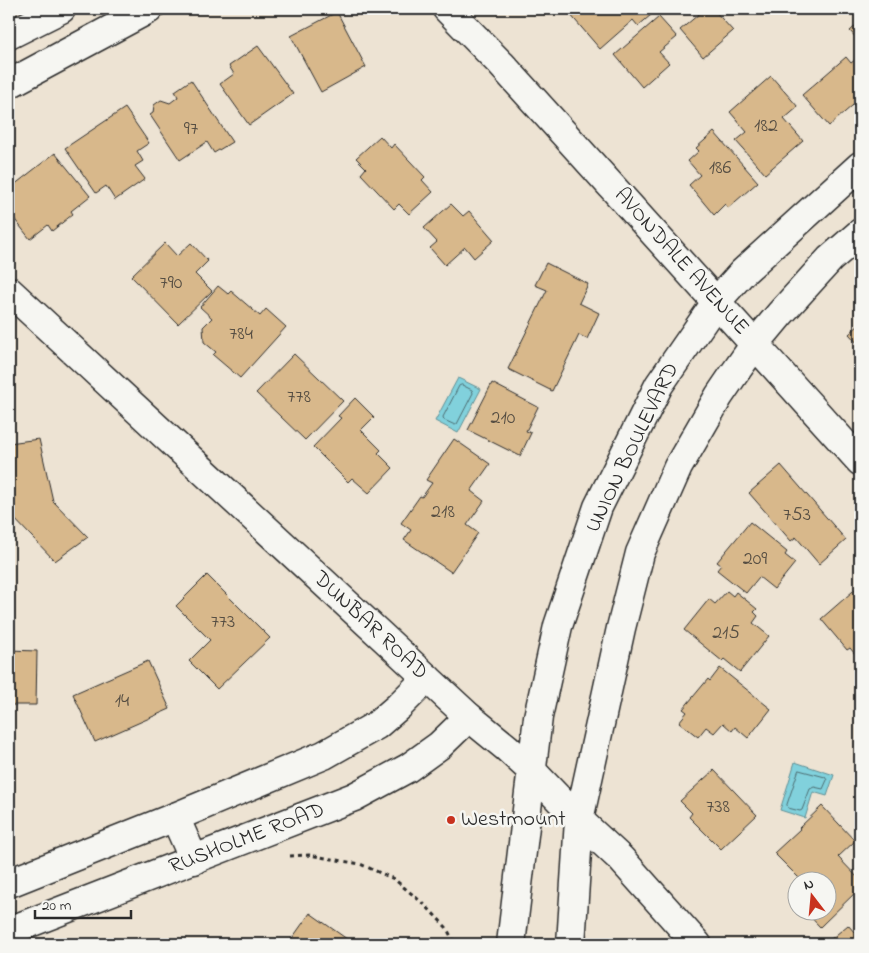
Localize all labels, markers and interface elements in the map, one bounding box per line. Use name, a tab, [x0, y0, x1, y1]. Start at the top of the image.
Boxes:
house number: 182	[754, 112, 778, 141]
house number: 97	[184, 115, 198, 144]
house number: 186	[709, 154, 732, 183]
street label: AVONDALE AVENUE	[606, 181, 756, 343]
house number: 790	[160, 269, 183, 298]
house number: 784	[229, 320, 253, 349]
street label: UNION BOULEVARD	[578, 358, 688, 538]
house number: 778	[287, 383, 311, 412]
house number: 210	[491, 404, 516, 433]
house number: 218	[431, 498, 455, 527]
house number: 753	[783, 501, 811, 530]
house number: 209	[743, 545, 767, 574]
street label: DUNBAR ROAD	[304, 563, 435, 688]
house number: 773	[211, 608, 235, 637]
house number: 215	[712, 619, 740, 648]
house number: 14	[115, 687, 129, 716]
house number: 738	[706, 793, 730, 822]
street label: RUSHOLME ROAD	[165, 795, 329, 883]
place label: Westmount	[461, 804, 566, 836]
marker: Westmount	[445, 814, 457, 826]
north arrow	[786, 870, 836, 920]
text: N	[801, 874, 816, 896]
scale bar	[35, 888, 131, 920]
text: 20 m	[42, 895, 72, 917]

